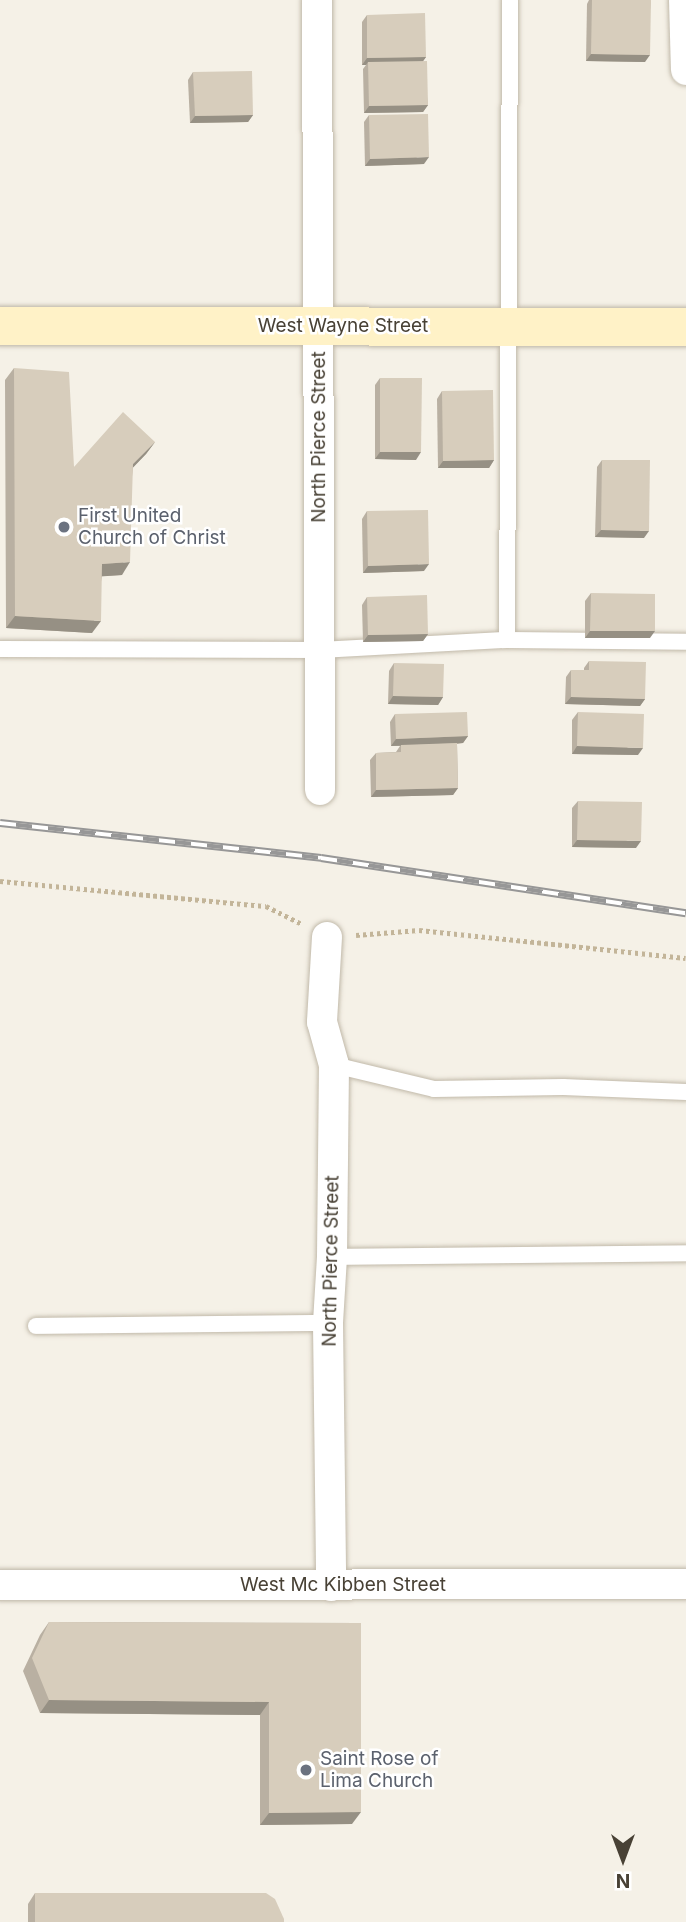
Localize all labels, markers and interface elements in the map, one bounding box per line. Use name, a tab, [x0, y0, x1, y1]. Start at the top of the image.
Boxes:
street label: West Wayne Street	[258, 315, 428, 337]
street label: North Pierce Street	[308, 351, 330, 523]
place label: First United Church of Christ	[78, 505, 226, 549]
marker: First United Church of Christ	[56, 519, 72, 535]
street label: North Pierce Street	[318, 1175, 344, 1347]
street label: West Mc Kibben Street	[240, 1574, 446, 1596]
place label: Saint Rose of Lima Church	[320, 1748, 438, 1792]
marker: Saint Rose of Lima Church	[298, 1762, 314, 1778]
north arrow	[588, 1824, 658, 1894]
text: N	[616, 1869, 630, 1892]

